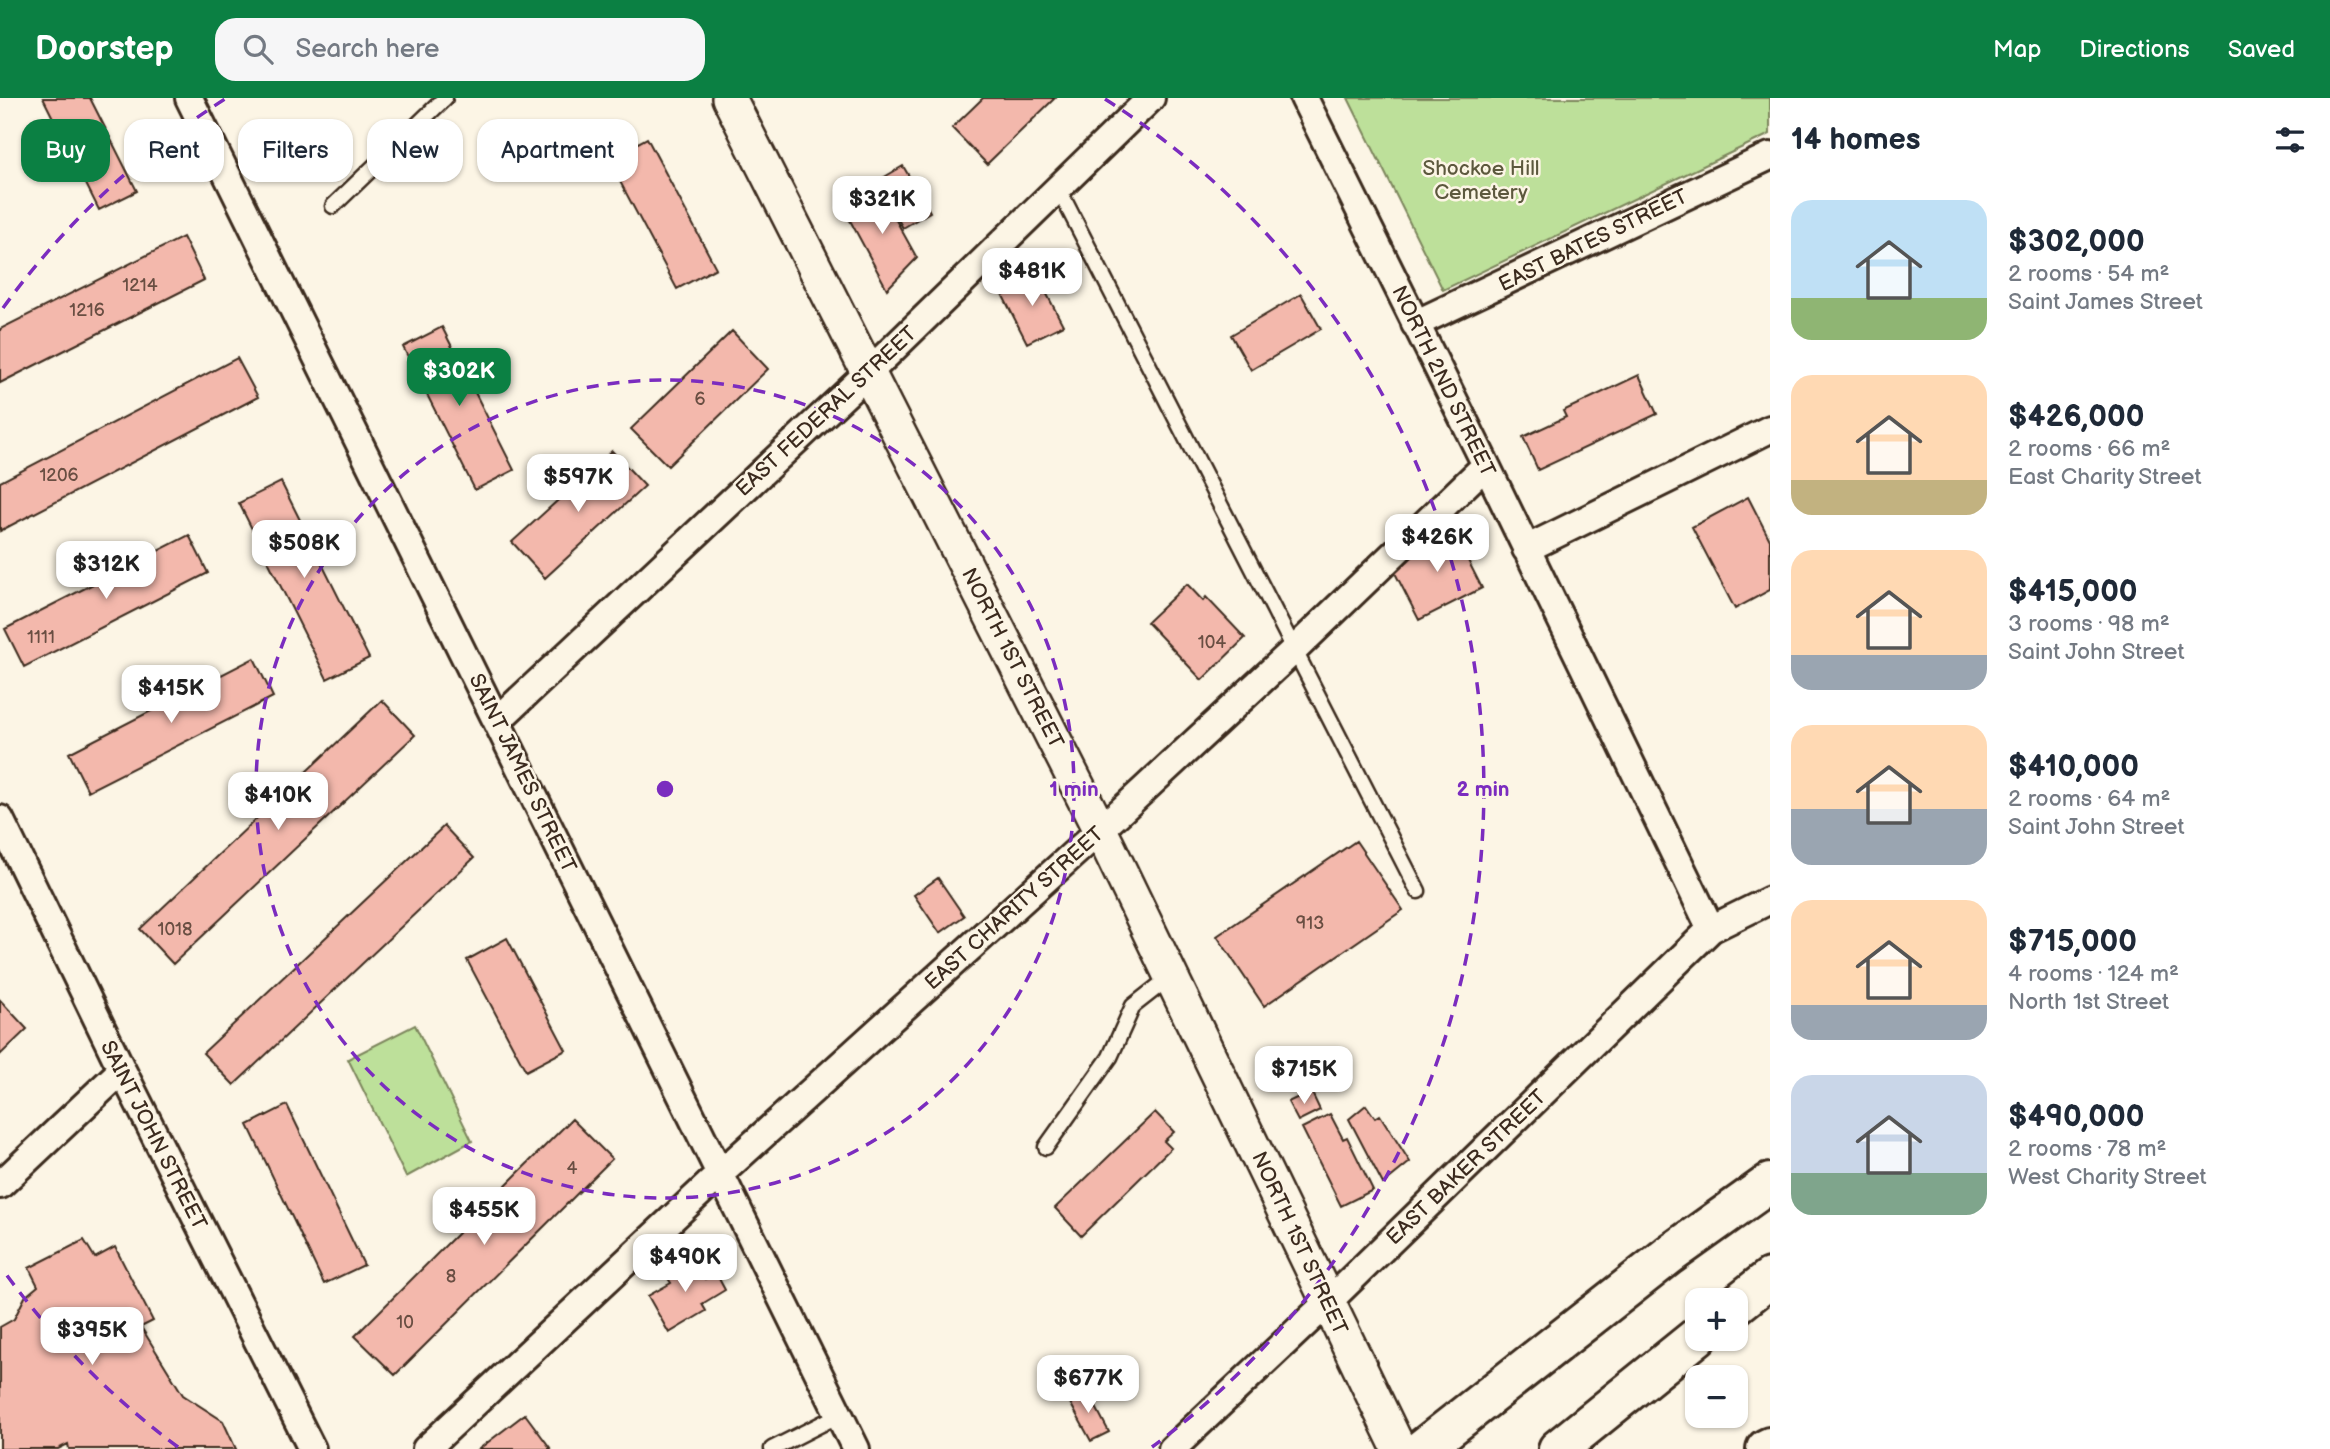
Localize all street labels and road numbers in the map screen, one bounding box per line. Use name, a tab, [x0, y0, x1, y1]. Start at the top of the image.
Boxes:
street label: EAST BATES STREET	[1495, 184, 1692, 297]
street label: NORTH 2ND STREET	[1386, 282, 1501, 481]
street label: EAST FEDERAL STREET	[731, 321, 922, 502]
street label: NORTH 1ST STREET	[956, 564, 1069, 753]
street label: SAINT JAMES STREET	[464, 670, 582, 877]
street label: EAST CHARITY STREET	[920, 821, 1109, 995]
street label: SAINT JOHN STREET	[95, 1037, 212, 1234]
street label: EAST BAKER STREET	[1381, 1084, 1552, 1250]
street label: NORTH 1ST STREET	[1246, 1148, 1353, 1339]

